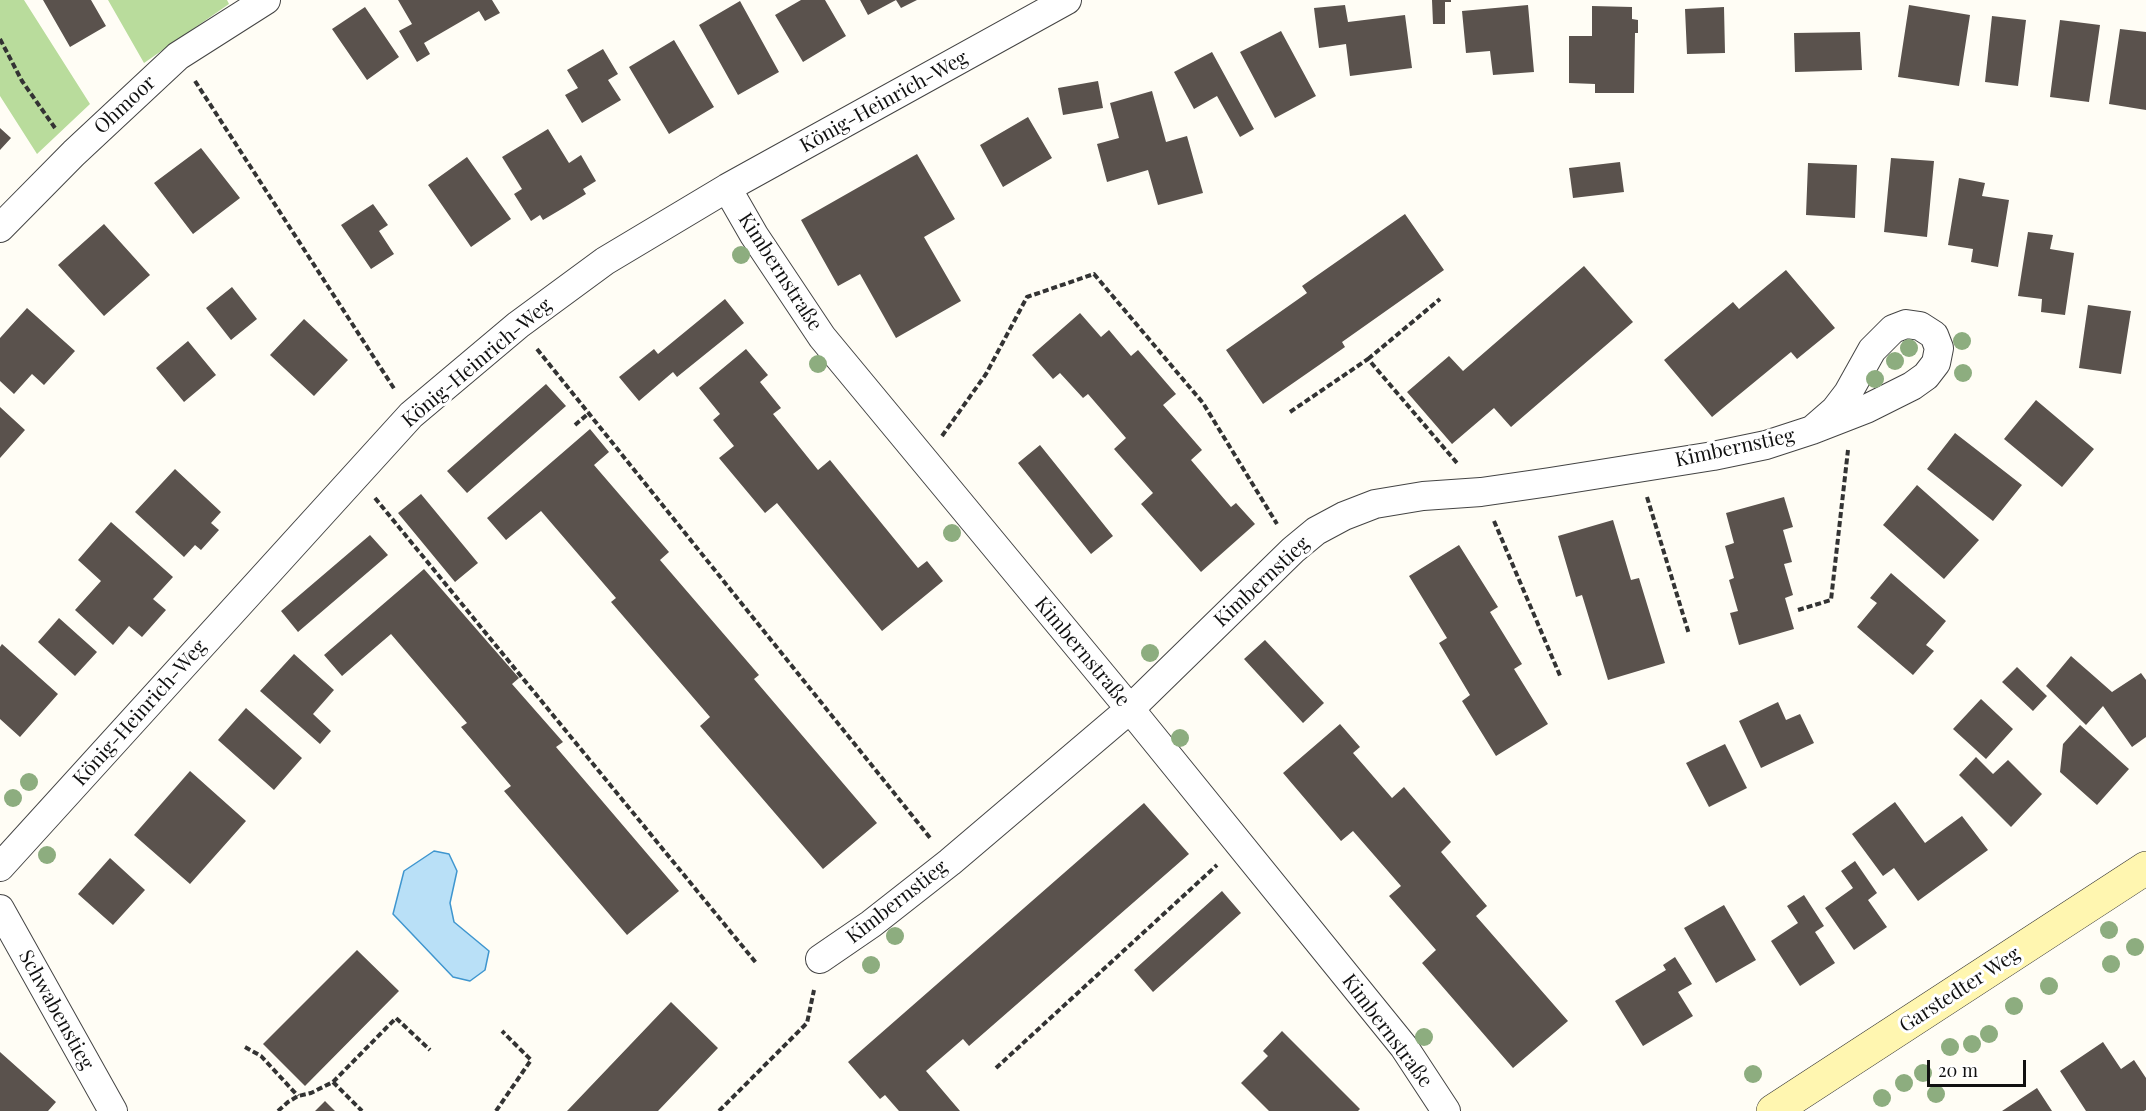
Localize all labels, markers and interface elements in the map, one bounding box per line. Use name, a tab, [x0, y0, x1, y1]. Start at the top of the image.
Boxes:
street label: König-Heinrich-Weg	[796, 46, 972, 158]
street label: Ohmoor	[89, 71, 161, 139]
street label: Kimbernstraße	[733, 209, 827, 335]
street label: König-Heinrich-Weg	[397, 293, 557, 433]
street label: Kimbernstieg	[1673, 424, 1797, 472]
street label: Kimbernstieg	[1209, 532, 1315, 632]
street label: Kimbernstraße	[1029, 592, 1135, 712]
street label: König-Heinrich-Weg	[68, 635, 212, 791]
street label: Kimbernstieg	[842, 855, 952, 949]
street label: Garstedter Weg	[1895, 942, 2025, 1038]
street label: Schwabenstieg	[13, 946, 99, 1074]
street label: Kimbernstraße	[1337, 970, 1437, 1092]
scale bar	[1930, 1048, 2029, 1086]
text: 20 m	[1938, 1058, 1978, 1082]

